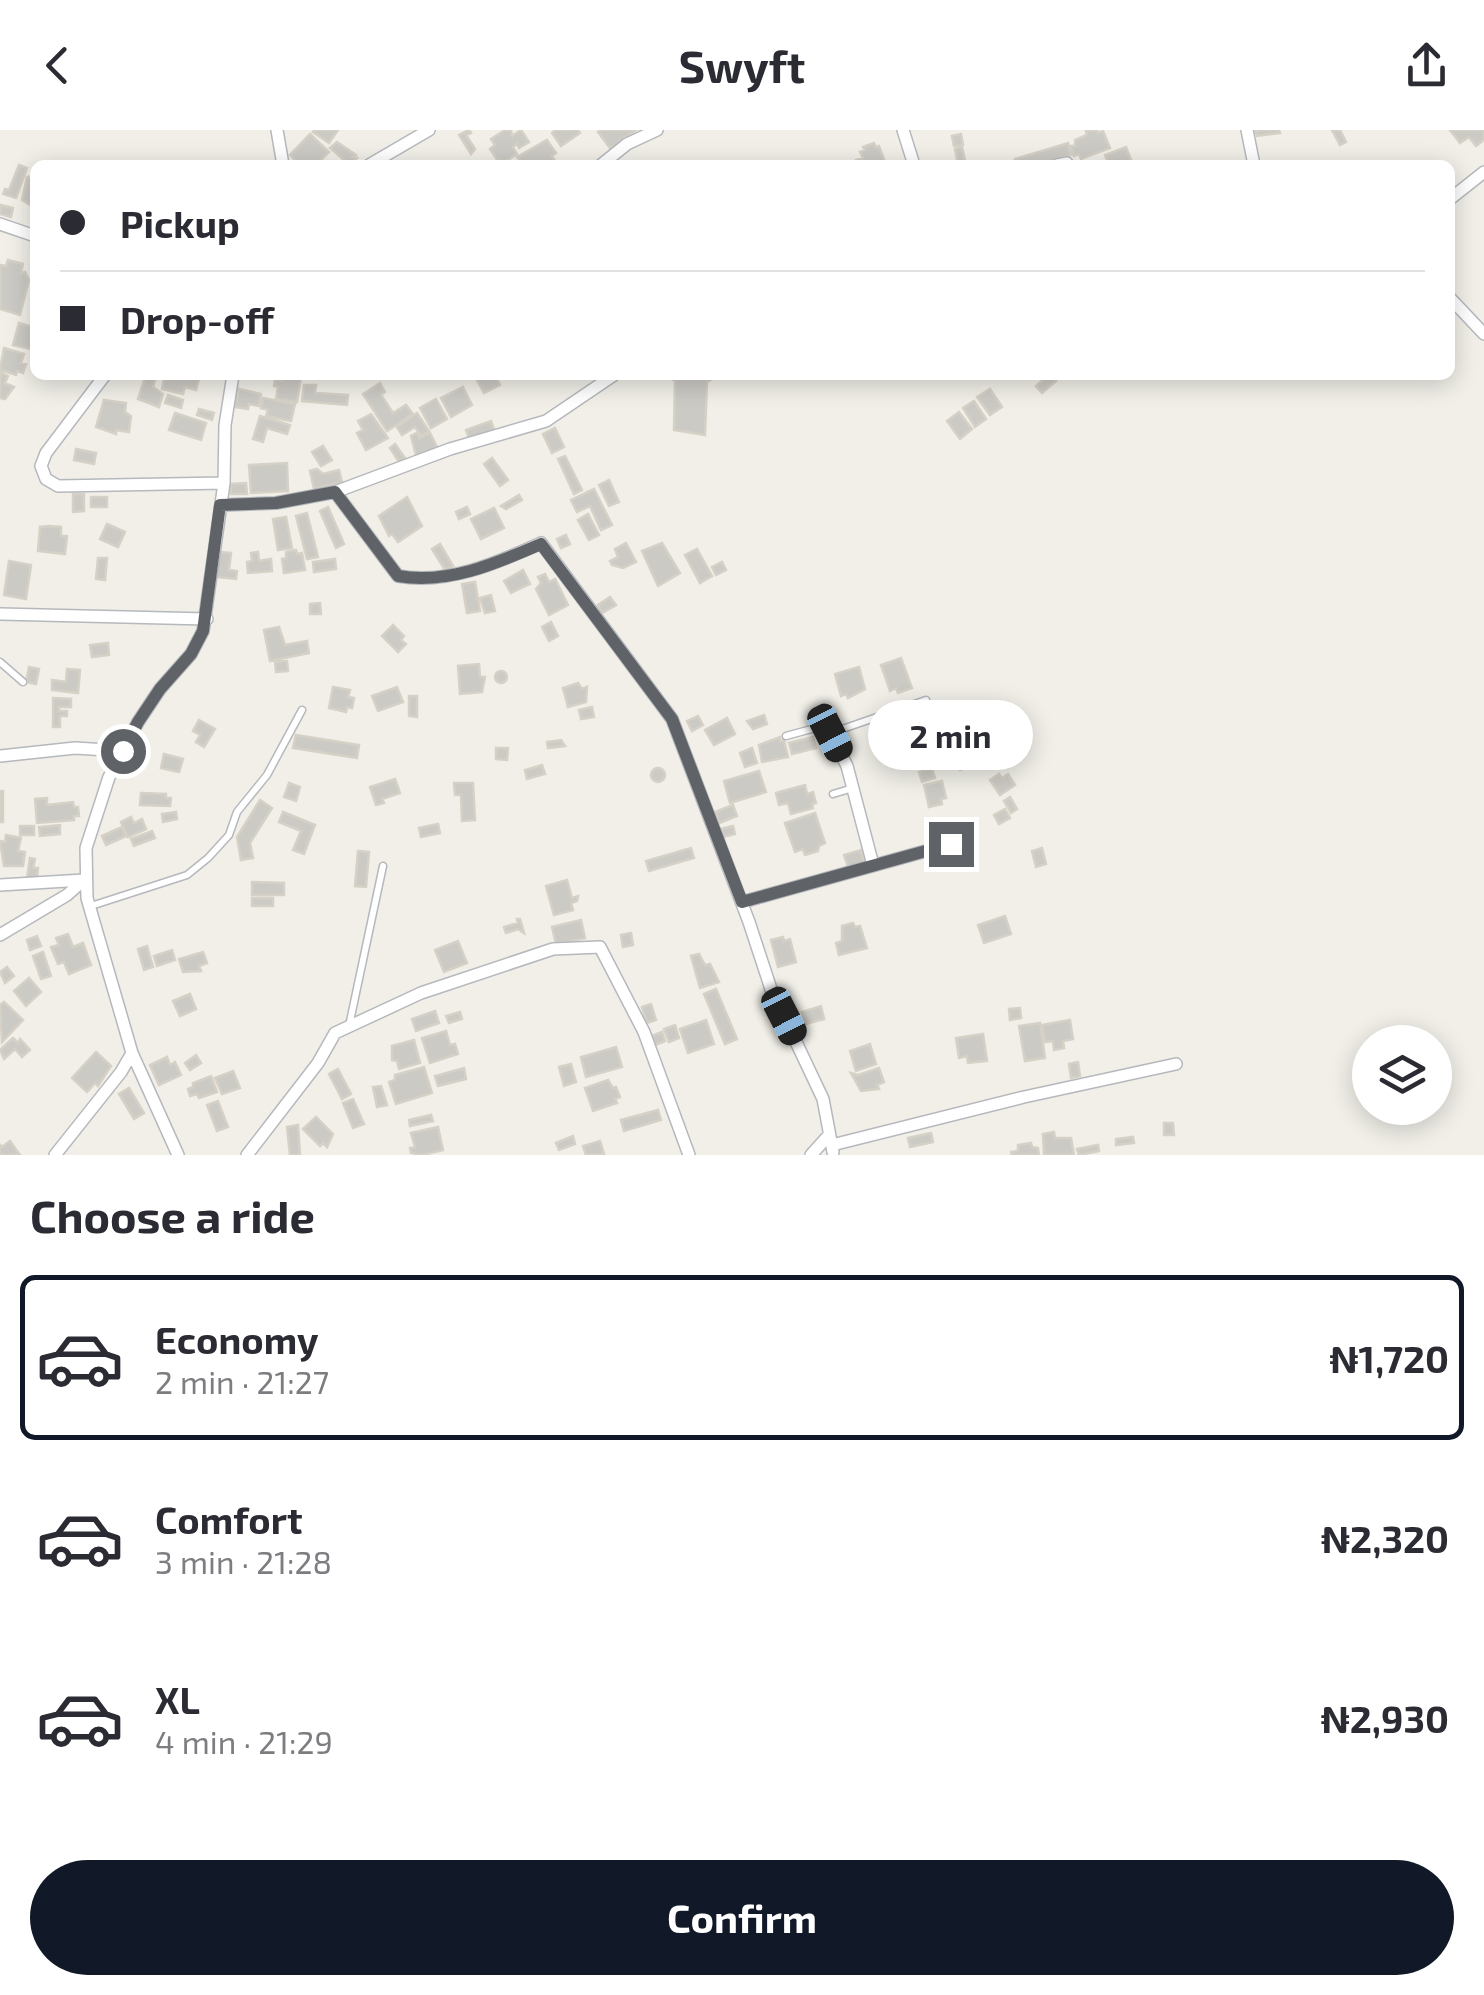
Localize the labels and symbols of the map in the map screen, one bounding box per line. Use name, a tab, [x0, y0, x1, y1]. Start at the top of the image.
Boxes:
car	[803, 699, 857, 767]
callout: 2 min	[868, 699, 1034, 769]
route start	[101, 729, 146, 774]
route end	[929, 822, 974, 867]
car	[757, 982, 811, 1050]

